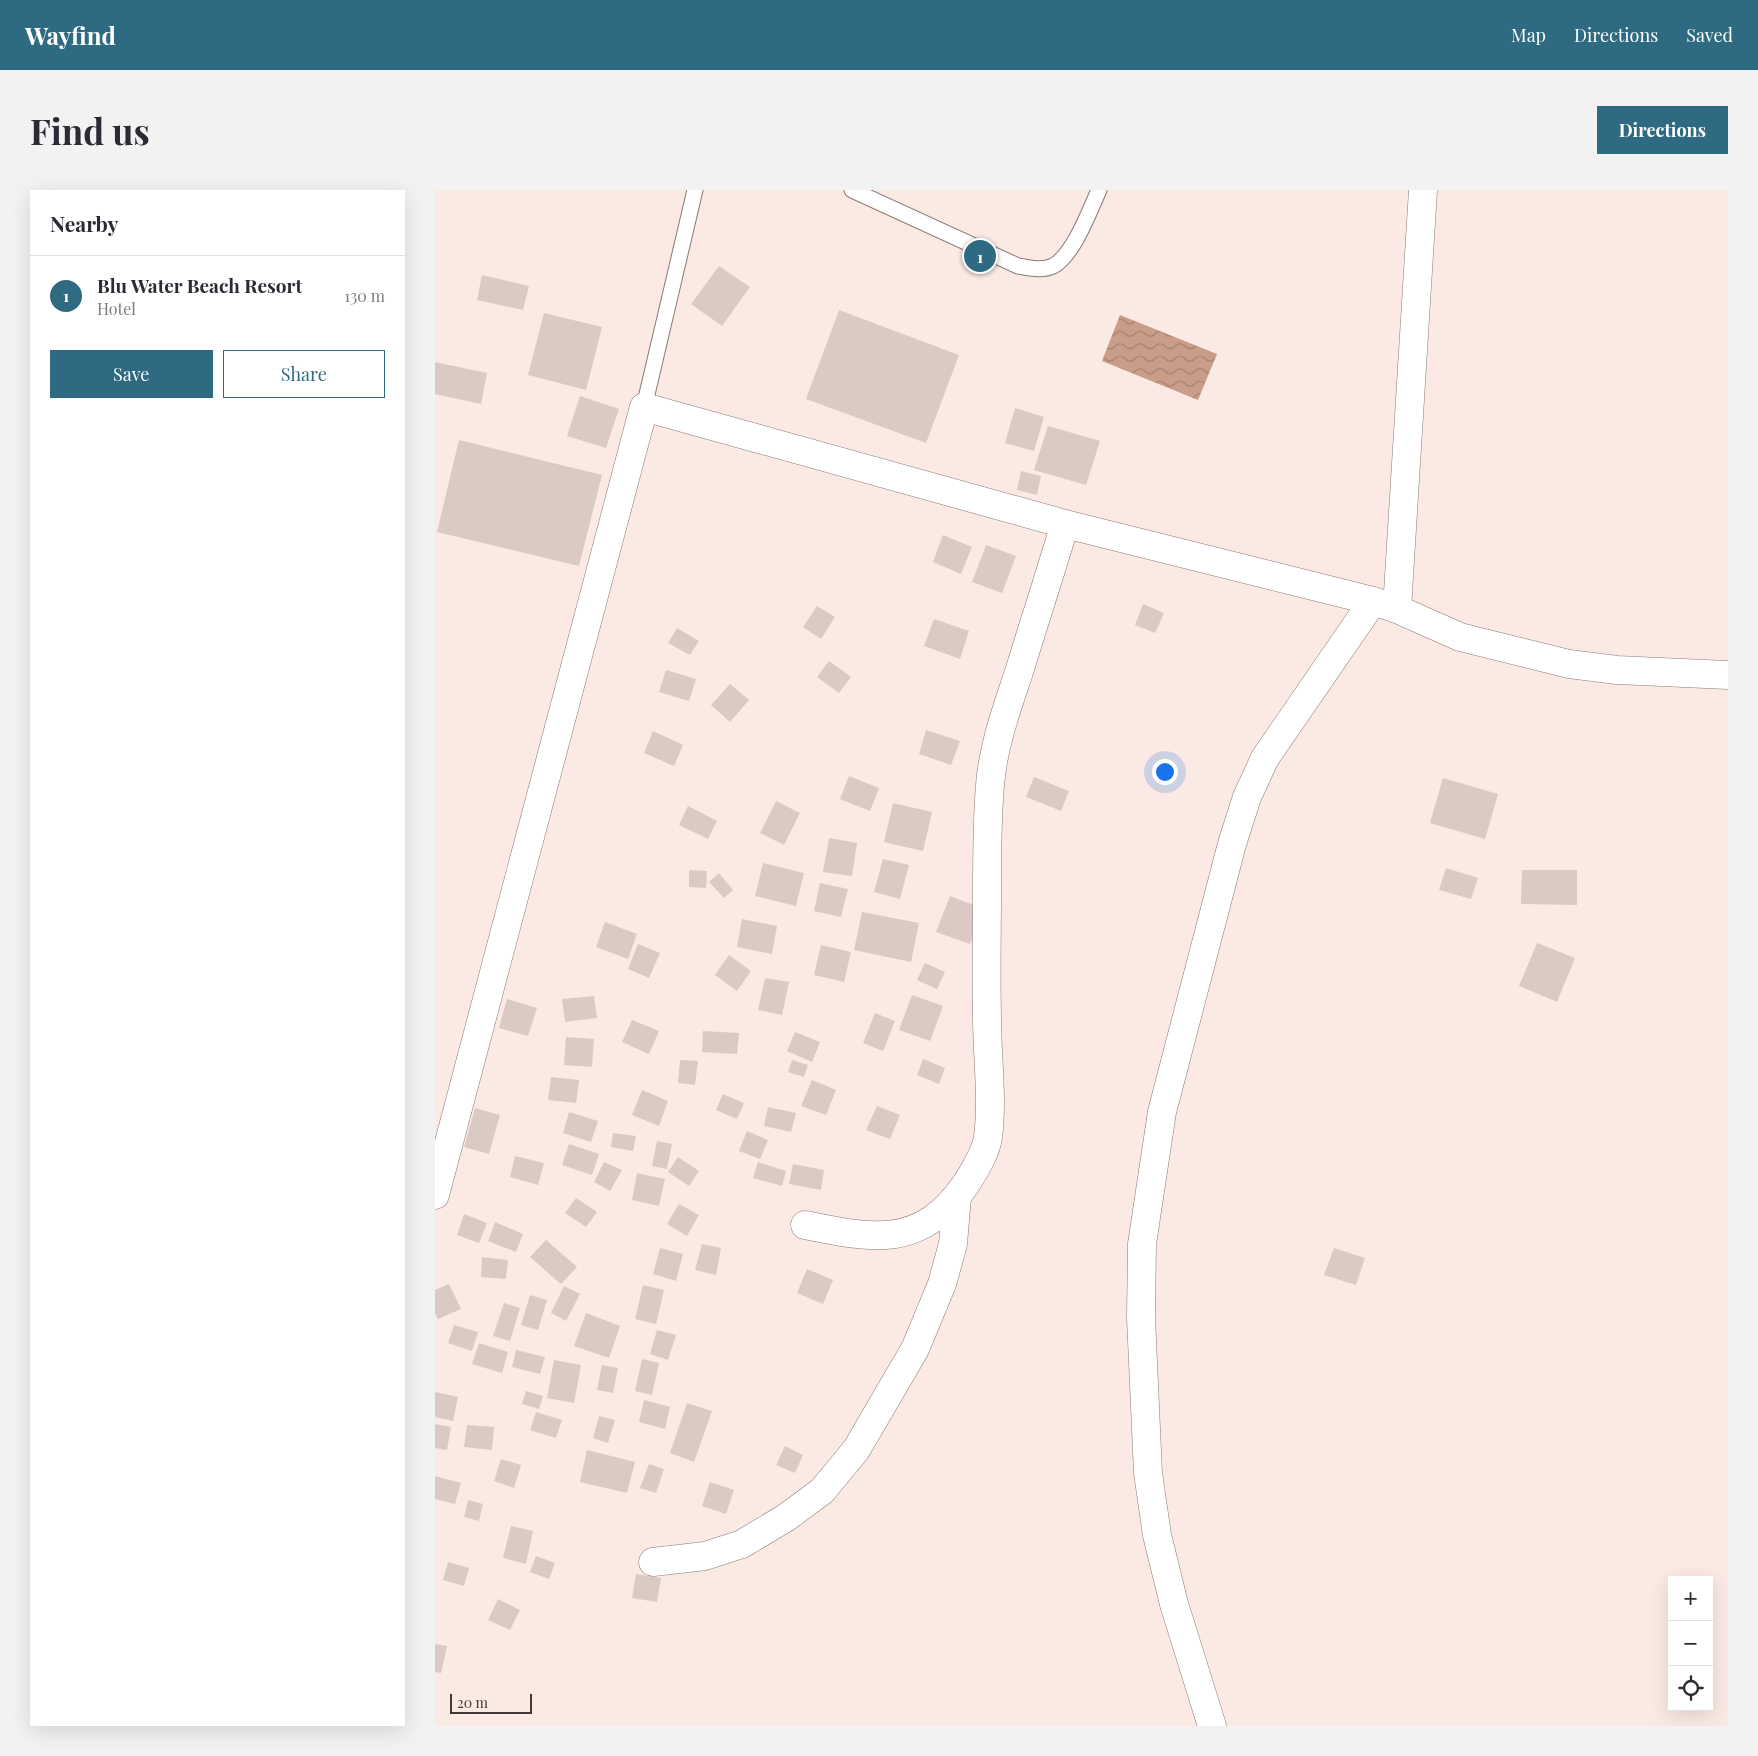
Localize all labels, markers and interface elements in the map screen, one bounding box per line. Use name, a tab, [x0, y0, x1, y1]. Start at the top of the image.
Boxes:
text: Wayfind	[25, 19, 116, 51]
text: Map	[1511, 23, 1546, 47]
text: Directions	[1574, 23, 1658, 47]
text: Saved	[1686, 23, 1733, 47]
button: Directions	[1597, 106, 1728, 154]
text: Find us	[30, 107, 150, 154]
text: Nearby	[50, 209, 119, 237]
pin: 1	[964, 237, 996, 275]
text: Blu Water Beach Resort	[97, 272, 302, 298]
text: 1	[63, 285, 69, 306]
text: 130 m	[344, 285, 385, 306]
text: Hotel	[97, 298, 136, 319]
button: Save	[50, 350, 213, 398]
button: Share	[223, 350, 385, 398]
your location	[1152, 759, 1178, 785]
map controls	[1668, 1576, 1713, 1711]
button: +	[1668, 1576, 1713, 1621]
button: −	[1668, 1621, 1713, 1666]
button: locate	[1668, 1666, 1713, 1711]
scale bar	[450, 1691, 533, 1714]
text: 20 m	[457, 1693, 488, 1712]

